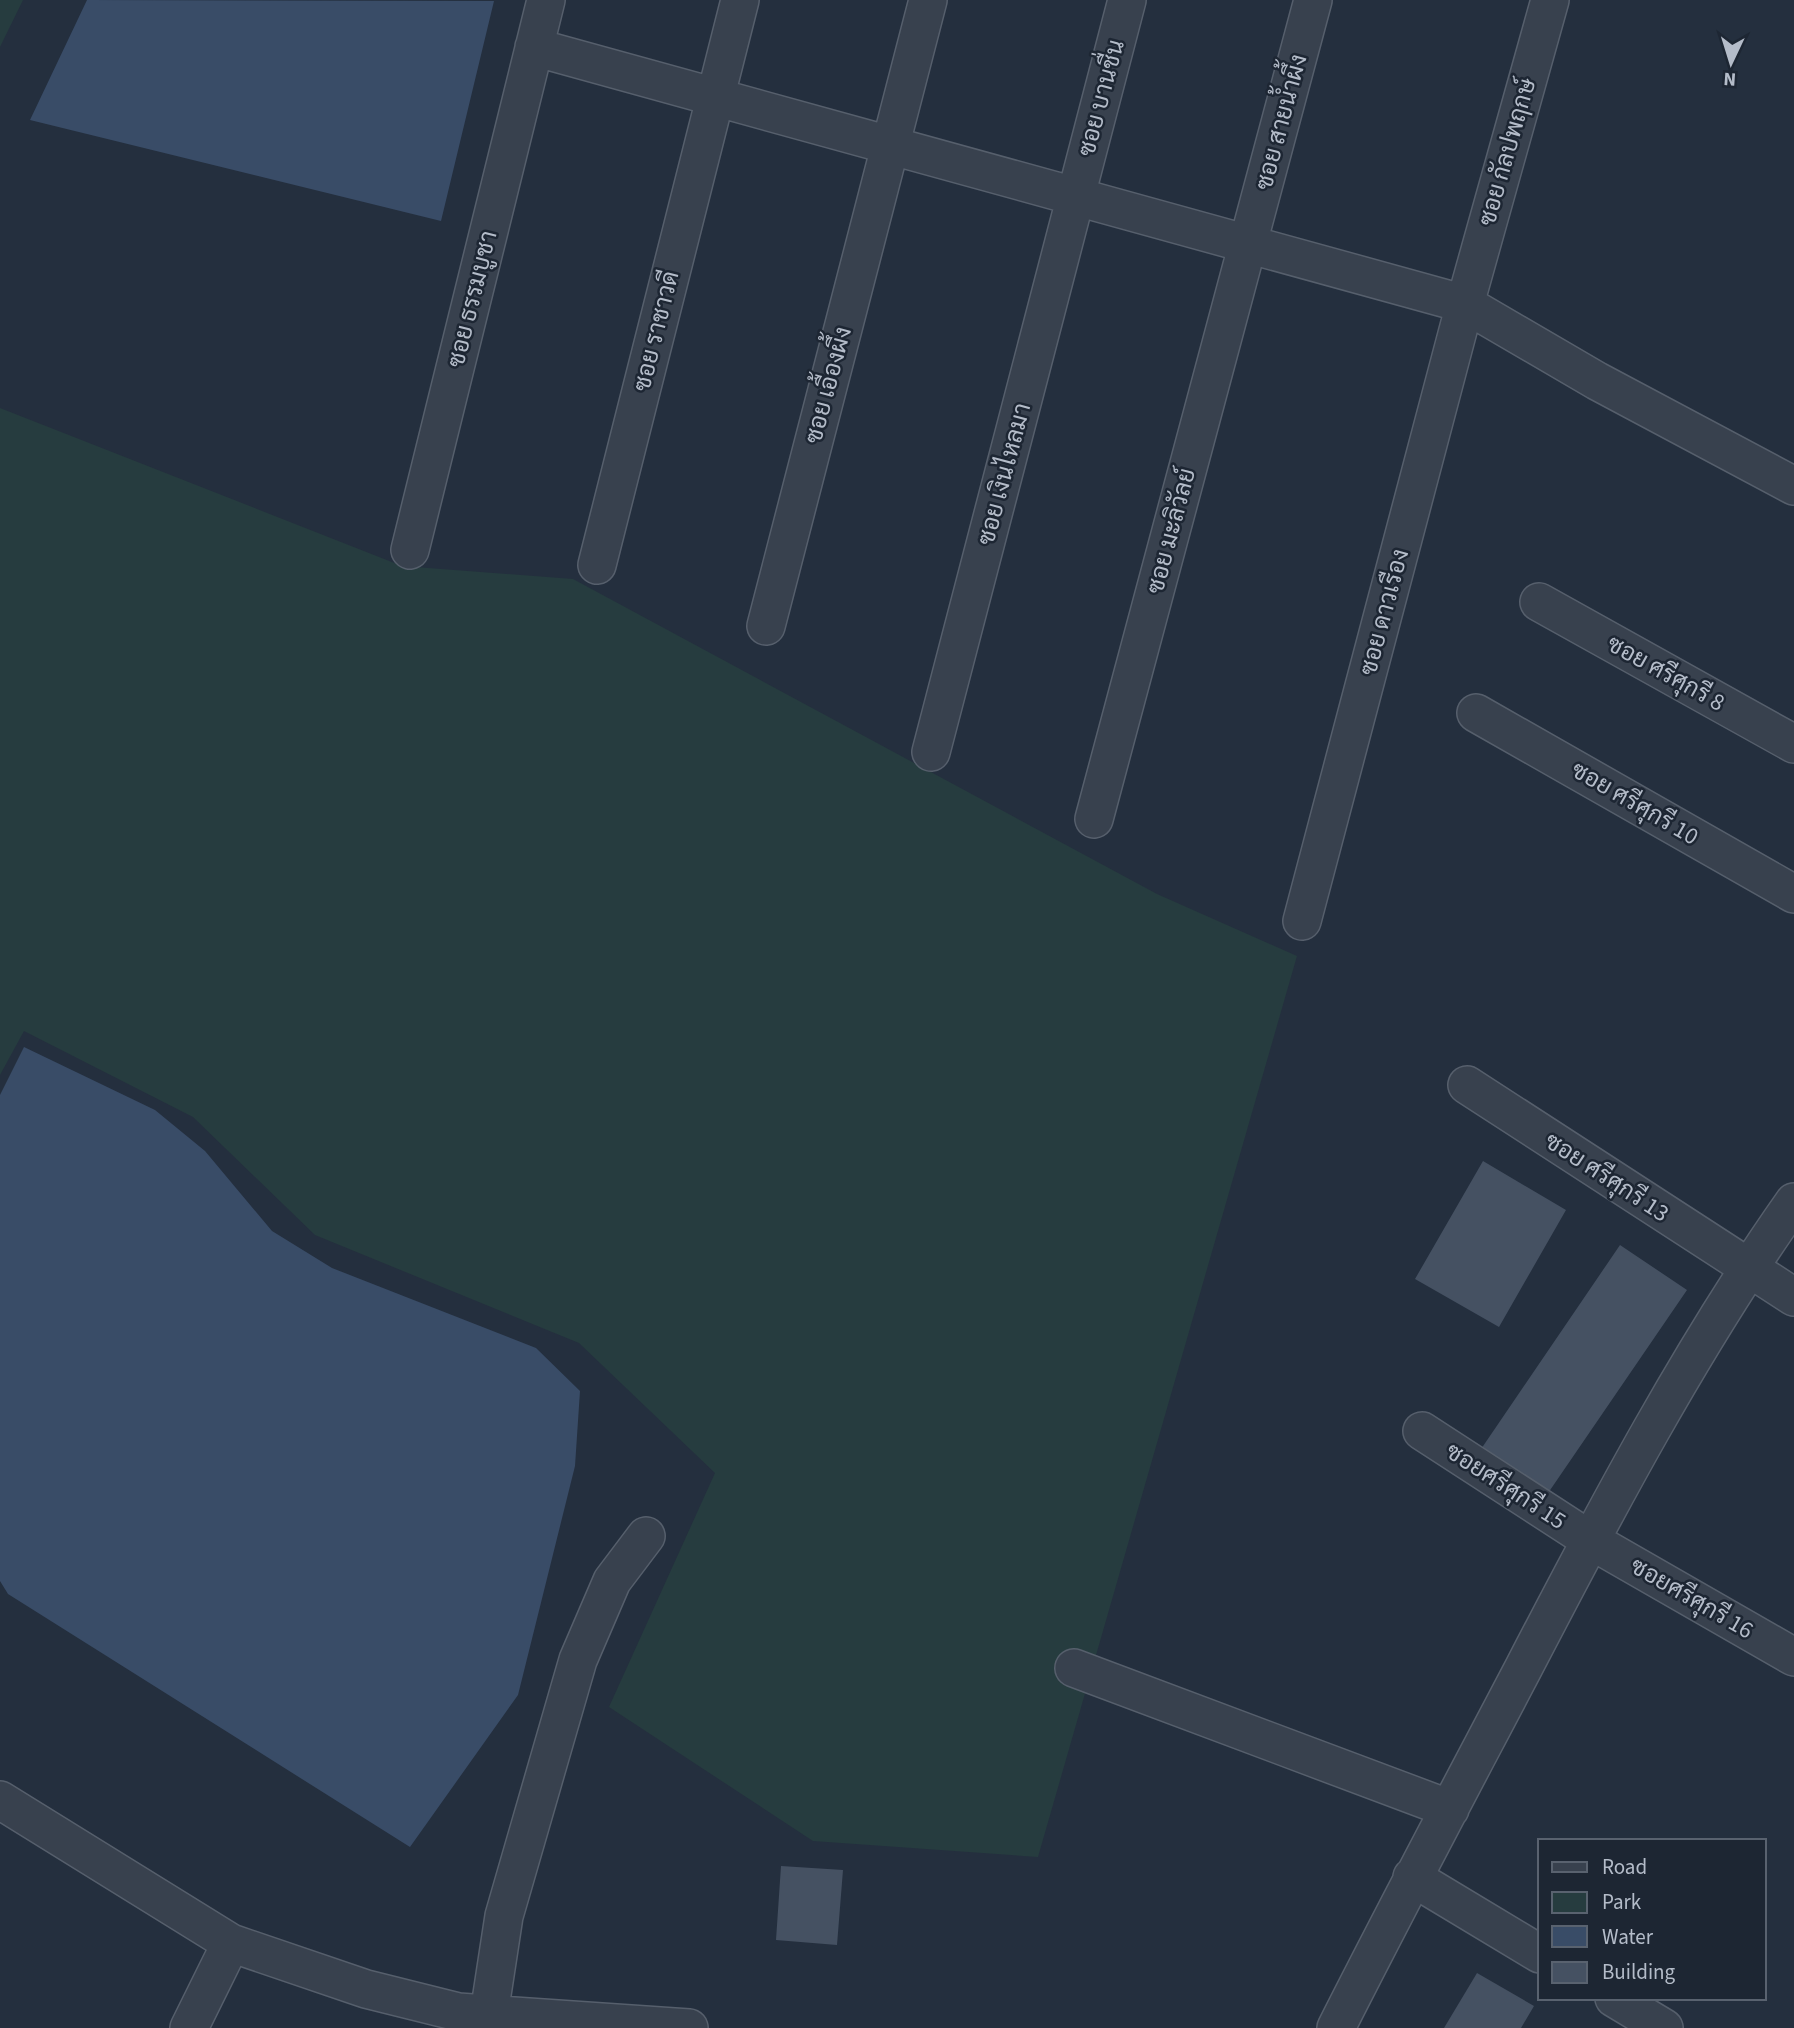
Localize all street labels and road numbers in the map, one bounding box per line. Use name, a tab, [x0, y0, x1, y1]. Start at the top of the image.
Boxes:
street label: ซอย บานชื่น	[1065, 35, 1134, 160]
street label: ซอย สายน้ำผึ้ง	[1242, 49, 1316, 194]
street label: ซอย กัลปพฤกษ์	[1470, 73, 1545, 230]
street label: ซอย ธรรมบูชา	[439, 227, 506, 371]
street label: ซอย ราชาวดี	[625, 267, 688, 395]
street label: ซอย เอื้องผึ้ง	[791, 321, 861, 447]
street label: ซอย เงินไหลมา	[969, 399, 1040, 549]
street label: ซอย มะลิวัลย์	[1138, 464, 1205, 598]
street label: ซอย ดาวเรือง	[1351, 545, 1418, 679]
street label: ซอย ศรีศุกรี 8	[1600, 627, 1731, 720]
street label: ซอย ศรีศุกรี 10	[1565, 753, 1705, 854]
street label: ซอย ศรีศุกรี 13	[1538, 1124, 1676, 1231]
street label: ซอยศรีศุกรี 15	[1439, 1434, 1573, 1538]
street label: ซอยศรีศุกรี 16	[1624, 1549, 1760, 1648]

